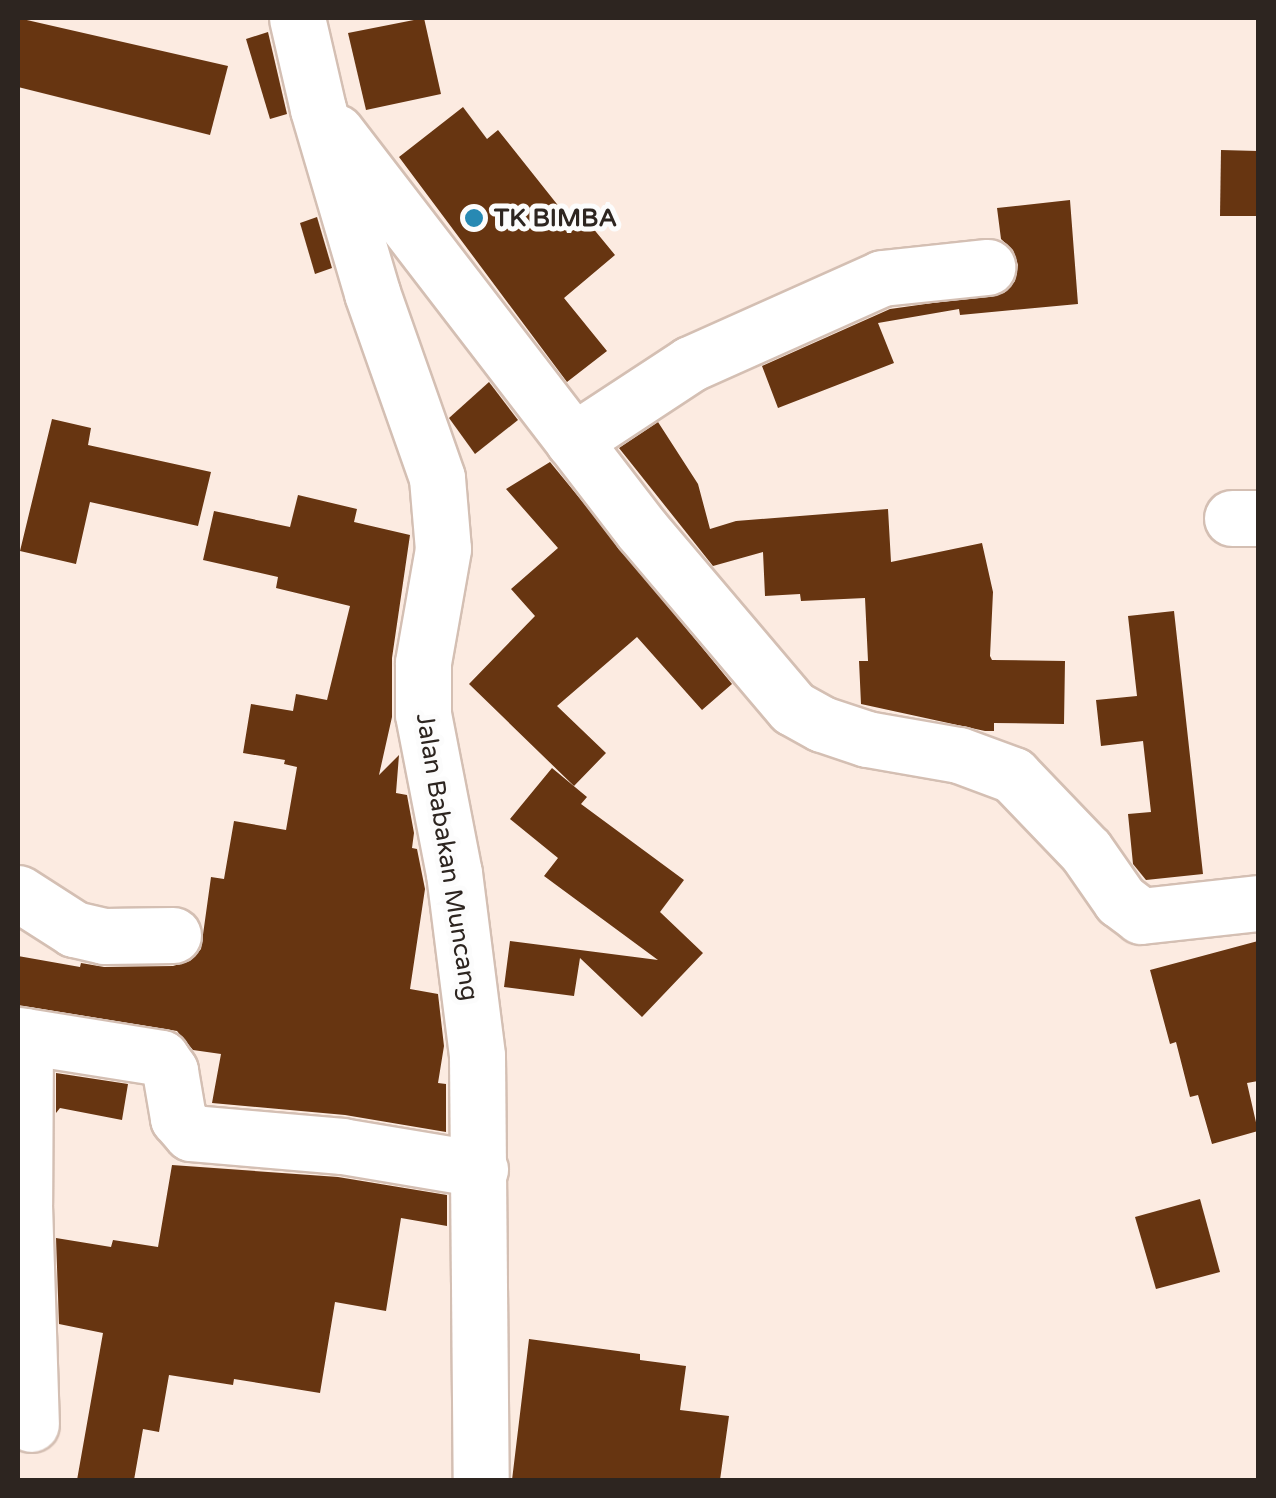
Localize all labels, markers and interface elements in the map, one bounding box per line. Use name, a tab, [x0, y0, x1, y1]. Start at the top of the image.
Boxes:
place label: TK BIMBA	[494, 203, 617, 233]
marker: TK BIMBA	[463, 207, 485, 229]
street label: Jalan Babakan Muncang	[409, 711, 485, 1003]

